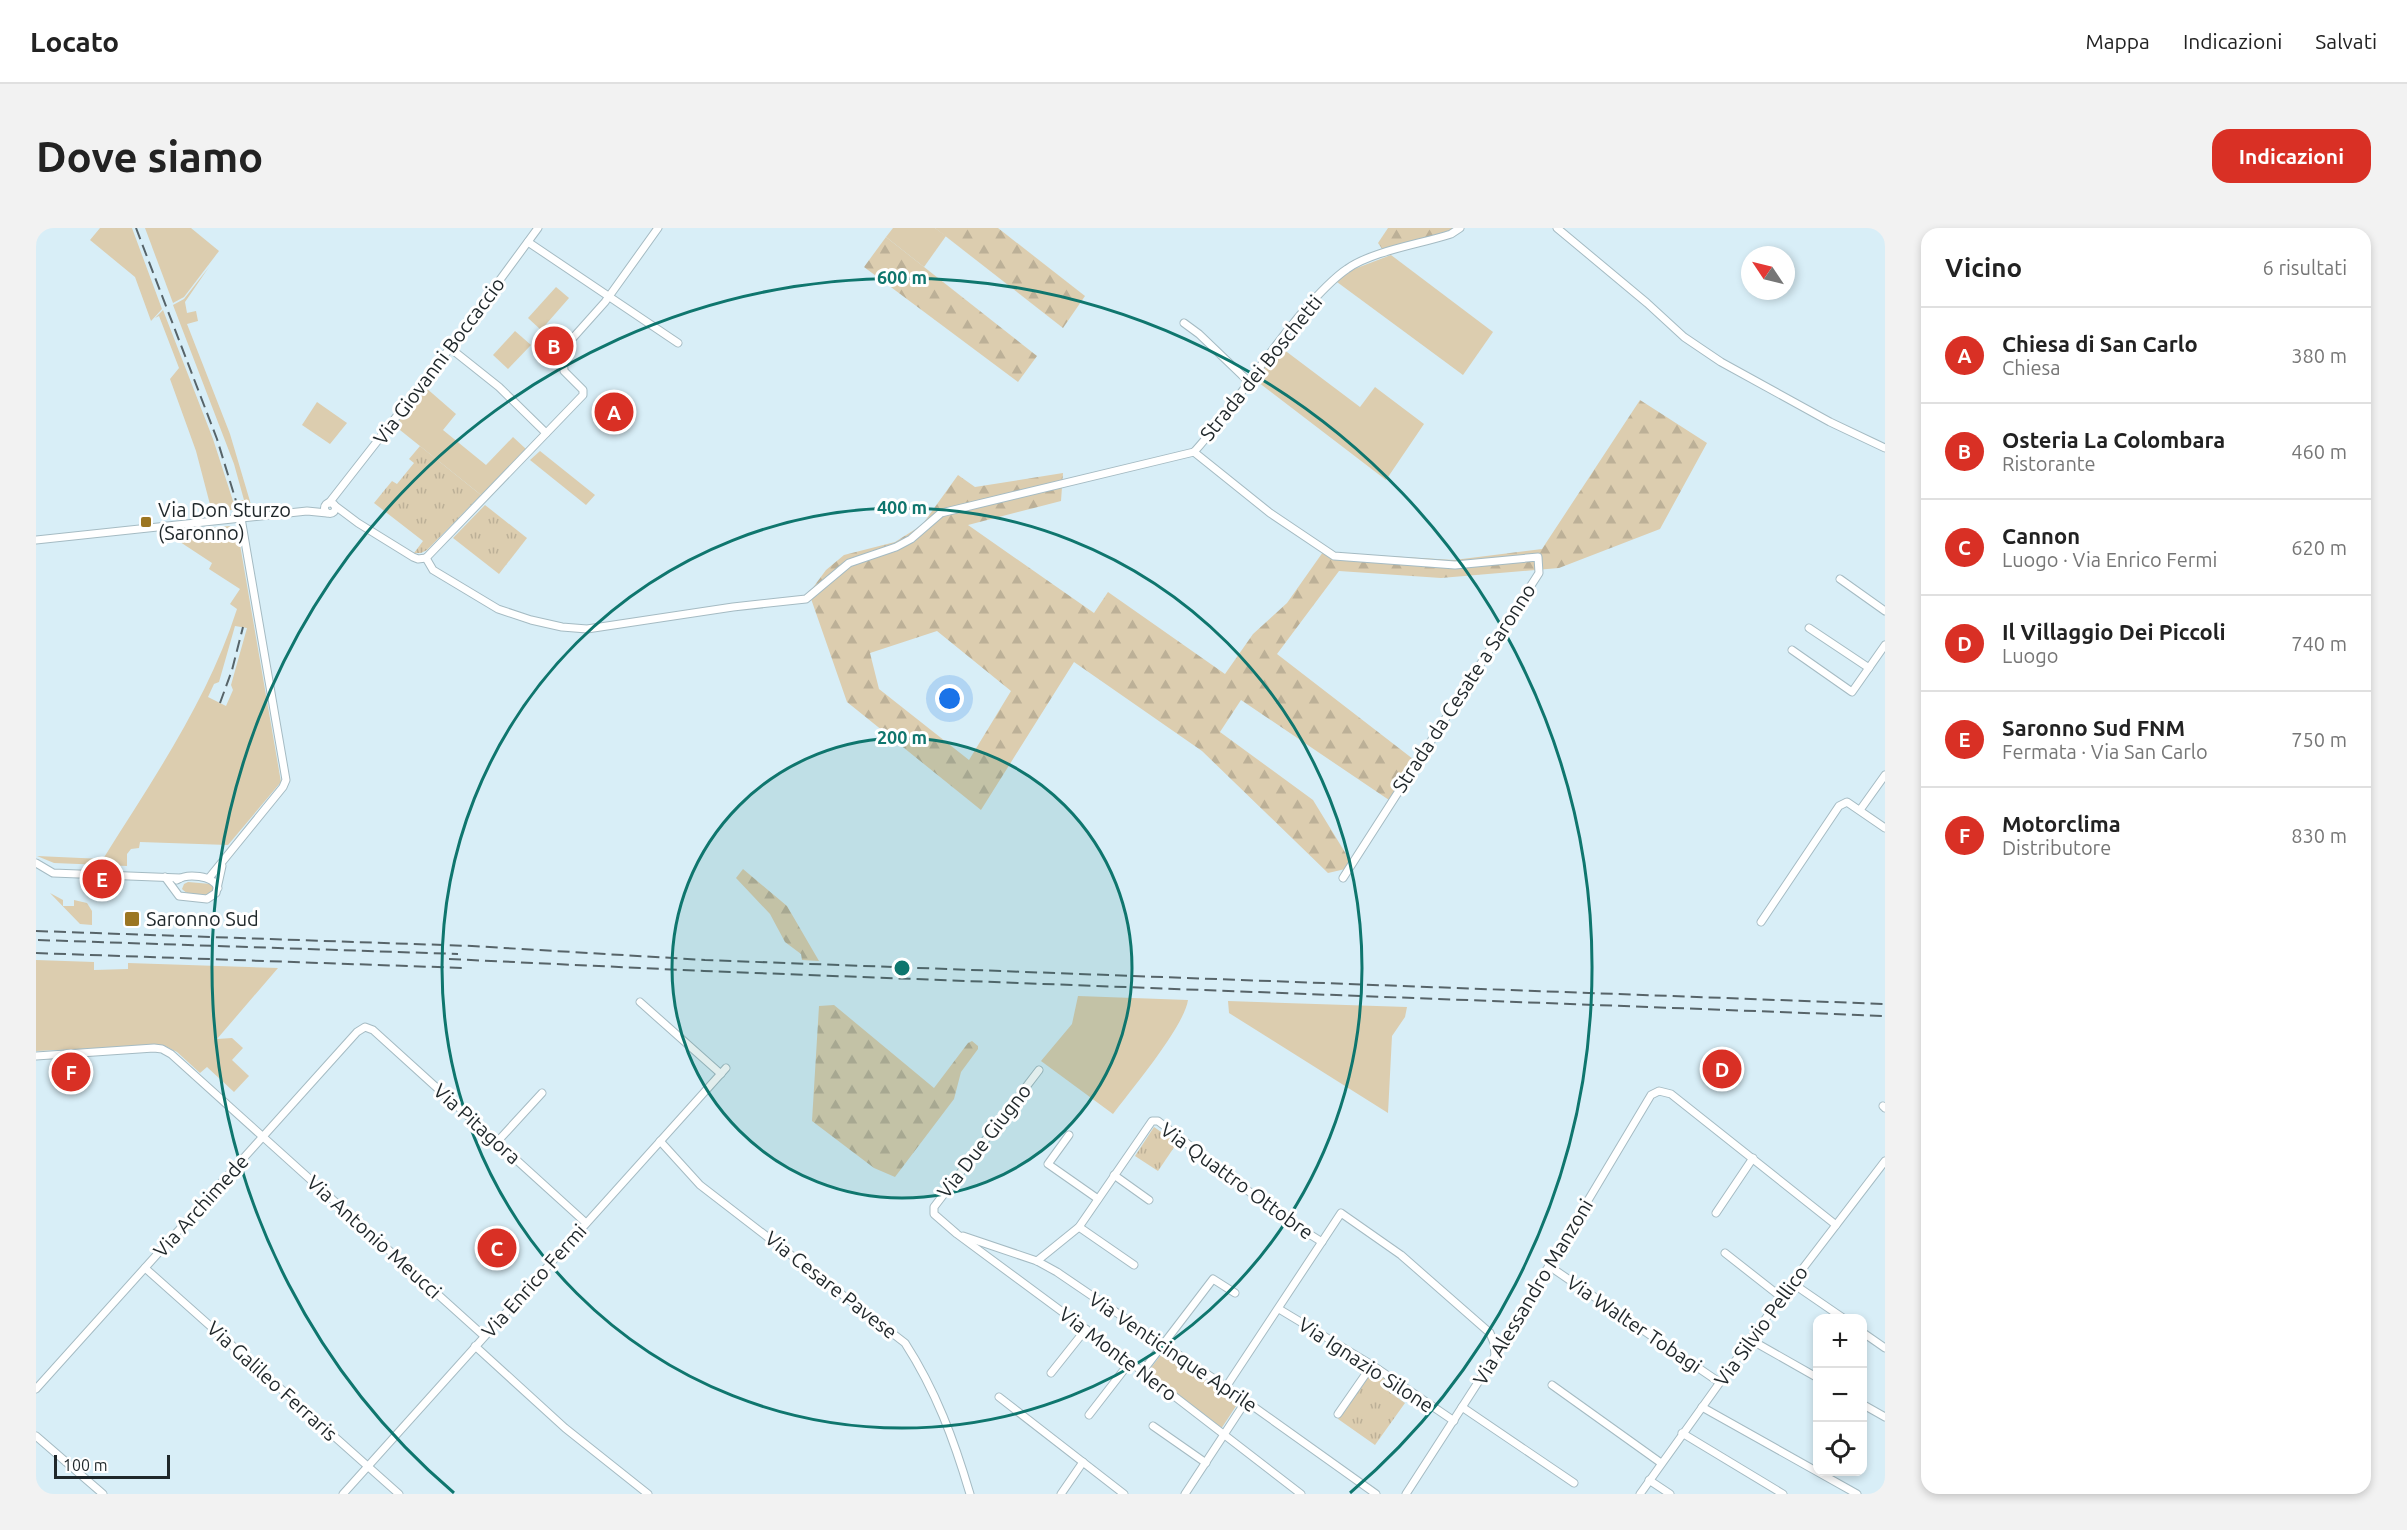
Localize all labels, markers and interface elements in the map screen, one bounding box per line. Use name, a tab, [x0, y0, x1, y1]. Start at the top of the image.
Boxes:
text: Locato	[30, 26, 119, 57]
text: Mappa	[2085, 29, 2150, 53]
text: Indicazioni	[2183, 29, 2282, 53]
text: Salvati	[2315, 29, 2377, 53]
button: Indicazioni	[2212, 129, 2371, 183]
text: Dove siamo	[36, 133, 263, 180]
north arrow	[1741, 246, 1795, 300]
text: Vicino	[1945, 253, 2022, 282]
text: 6 risultati	[2263, 256, 2347, 279]
text: 600 m	[877, 267, 927, 287]
street label: Via Giovanni Boccaccio	[368, 273, 509, 449]
street label: Strada dei Boschetti	[1195, 290, 1326, 445]
pin: B	[534, 324, 574, 368]
text: Chiesa di San Carlo	[2002, 331, 2198, 356]
text: A	[1957, 344, 1972, 367]
text: 380 m	[2291, 344, 2347, 367]
text: Chiesa	[2002, 356, 2061, 379]
pin: A	[594, 390, 634, 435]
text: Osteria La Colombara	[2002, 427, 2225, 452]
text: B	[1958, 440, 1971, 463]
text: 460 m	[2291, 440, 2347, 463]
text: Ristorante	[2002, 452, 2096, 475]
text: 400 m	[877, 497, 927, 517]
place label: Via Don Sturzo (Saronno)	[158, 498, 291, 544]
marker: Via Don Sturzo (Saronno)	[139, 515, 153, 529]
text: Cannon	[2002, 523, 2080, 548]
text: C	[1958, 536, 1971, 559]
text: 620 m	[2291, 536, 2347, 559]
text: Luogo · Via Enrico Fermi	[2002, 548, 2217, 571]
street label: Strada da Cesate a Saronno	[1387, 579, 1540, 796]
text: Il Villaggio Dei Piccoli	[2002, 619, 2226, 644]
text: D	[1957, 632, 1972, 655]
text: 740 m	[2291, 632, 2347, 655]
text: Luogo	[2002, 644, 2059, 667]
your location	[935, 684, 964, 713]
text: Saronno Sud FNM	[2002, 715, 2185, 740]
text: 200 m	[877, 727, 927, 747]
text: E	[1959, 728, 1970, 751]
text: 750 m	[2291, 728, 2347, 751]
text: Fermata · Via San Carlo	[2002, 740, 2208, 763]
text: Motorclima	[2002, 811, 2121, 836]
text: F	[1959, 824, 1970, 847]
text: 830 m	[2291, 824, 2347, 847]
text: Distributore	[2002, 836, 2111, 859]
pin: E	[82, 856, 122, 902]
place label: Saronno Sud	[146, 907, 259, 930]
marker: Saronno Sud	[123, 910, 141, 928]
centre of rings	[892, 958, 912, 978]
pin: D	[1702, 1046, 1742, 1092]
pin: F	[51, 1050, 90, 1094]
street label: Via Pitagora	[429, 1079, 526, 1169]
street label: Via Due Giugno	[932, 1079, 1035, 1202]
street label: Via Quattro Ottobre	[1156, 1117, 1318, 1244]
street label: Via Archimede	[149, 1150, 253, 1262]
street label: Via Antonio Meucci	[302, 1170, 446, 1303]
street label: Via Alessandro Manzoni	[1468, 1195, 1597, 1389]
street label: Via Enrico Fermi	[477, 1219, 591, 1342]
pin: C	[478, 1226, 516, 1270]
street label: Via Cesare Pavese	[761, 1226, 902, 1343]
street label: Via Silvio Pellico	[1709, 1261, 1812, 1390]
street label: Via Walter Tobagi	[1562, 1270, 1706, 1377]
street label: Via Venticinque Aprile	[1085, 1287, 1262, 1416]
street label: Via Monte Nero	[1055, 1302, 1182, 1405]
street label: Via Ignazio Silone	[1294, 1312, 1438, 1417]
map controls	[1813, 1314, 1867, 1476]
button: +	[1813, 1314, 1867, 1368]
street label: Via Galileo Ferraris	[202, 1316, 342, 1445]
button: −	[1813, 1368, 1867, 1422]
button: locate	[1813, 1422, 1867, 1476]
scale bar	[54, 1452, 170, 1480]
text: 100 m	[63, 1456, 108, 1474]

